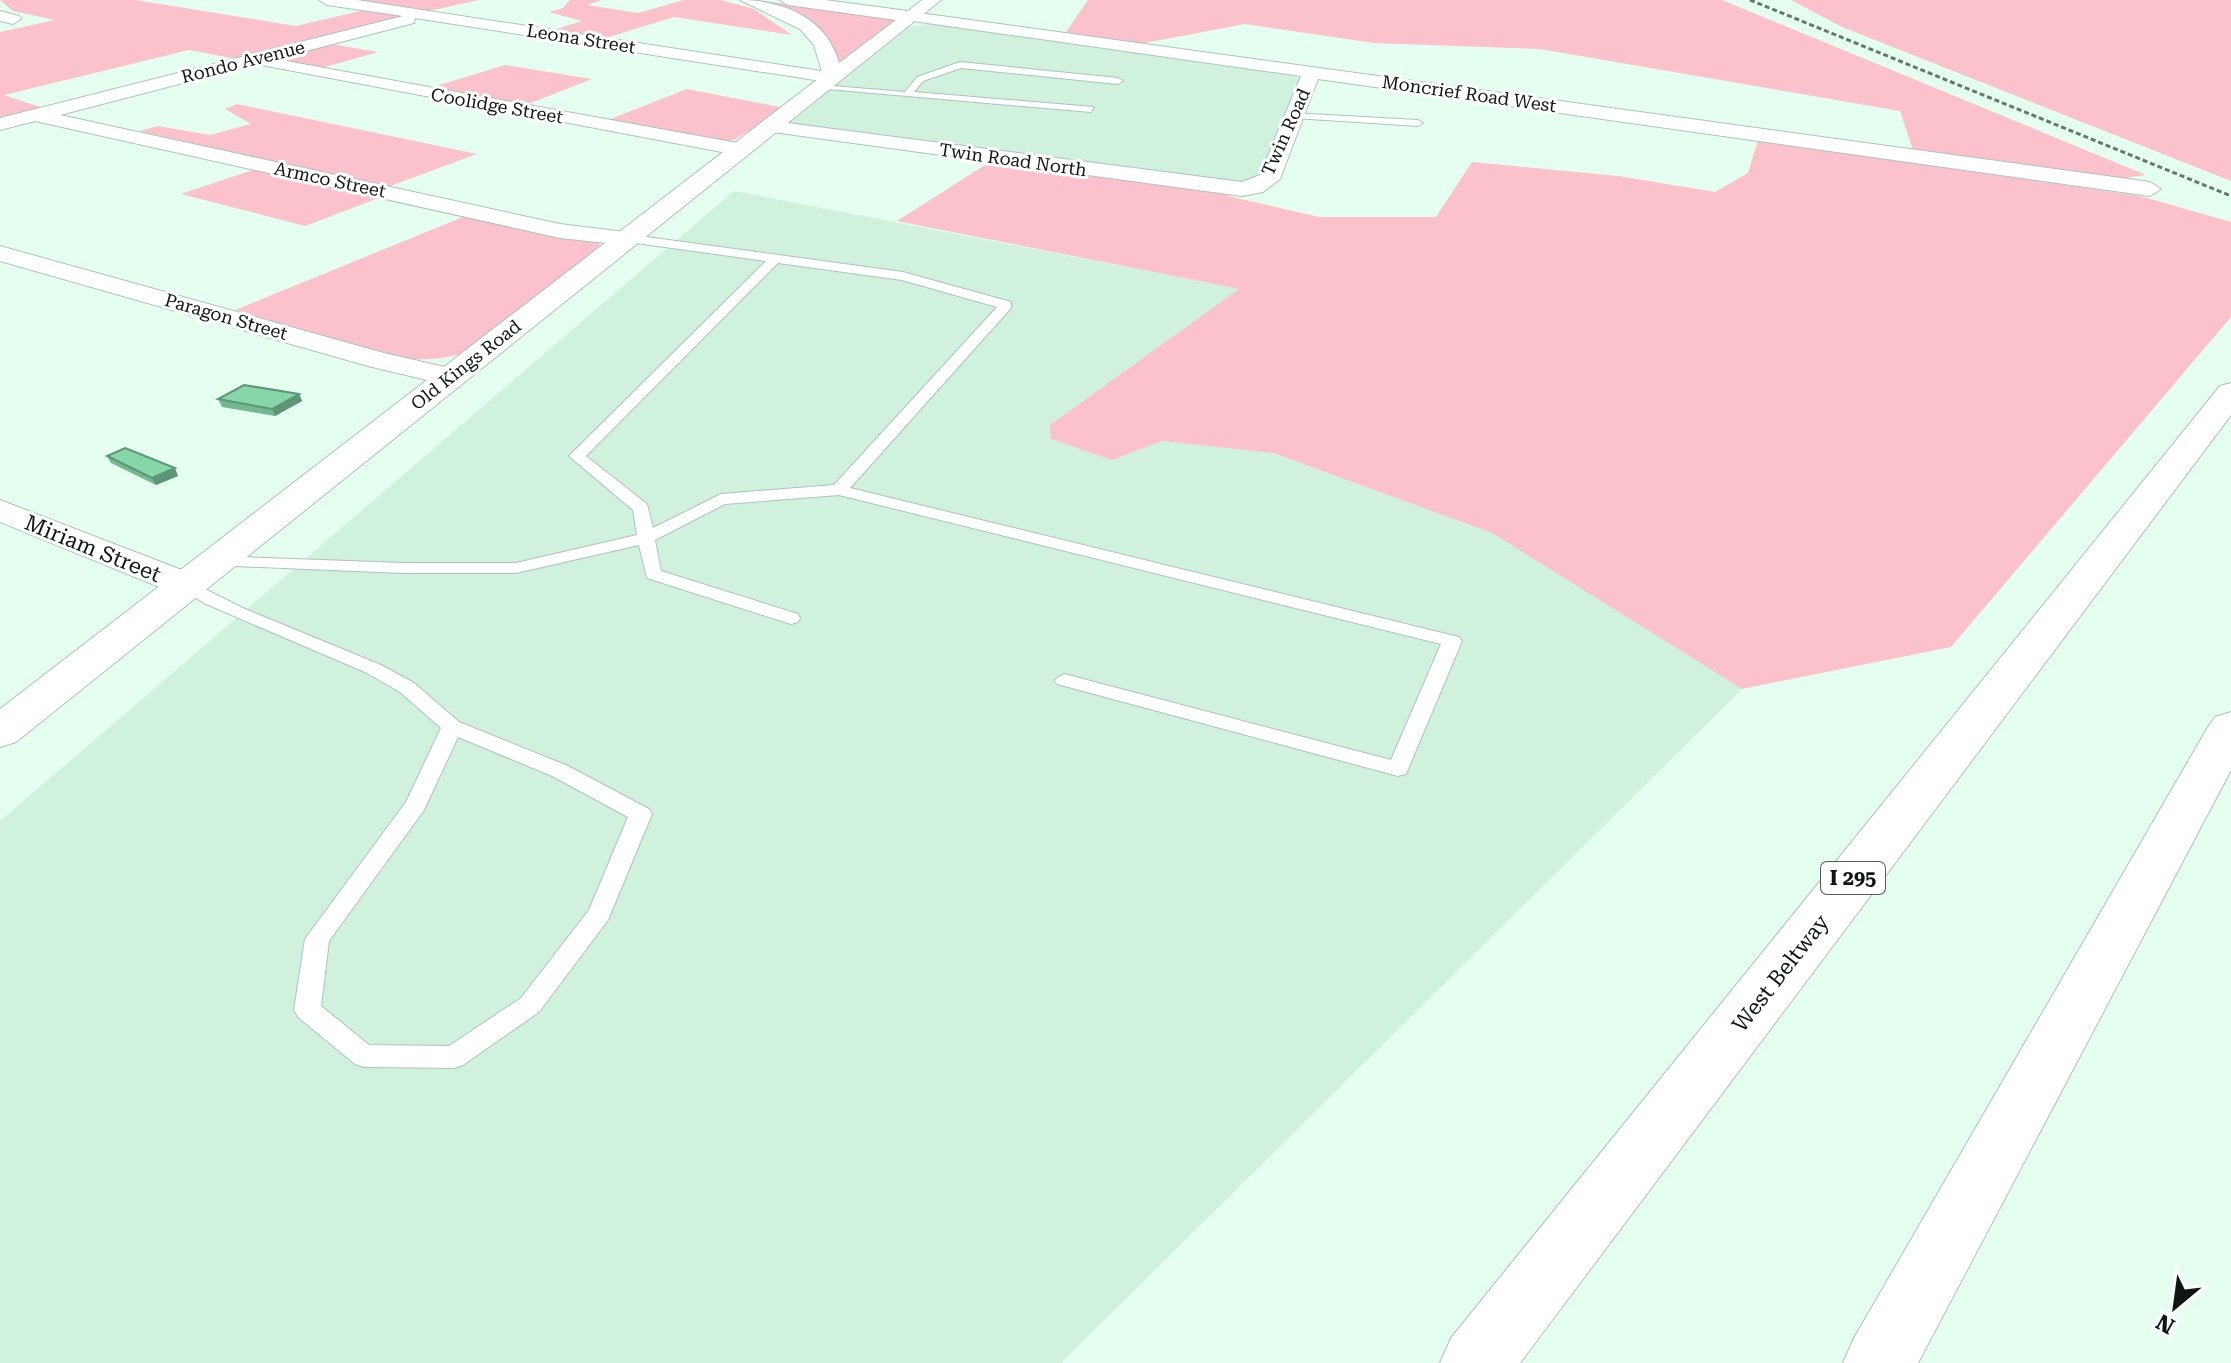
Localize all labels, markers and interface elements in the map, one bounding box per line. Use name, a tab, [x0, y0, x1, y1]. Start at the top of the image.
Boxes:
street label: Leona Street	[525, 20, 637, 58]
street label: Rondo Avenue	[179, 36, 307, 87]
street label: Moncrief Road West	[1381, 71, 1558, 116]
street label: Coolidge Street	[429, 84, 565, 128]
street label: Twin Road	[1257, 85, 1314, 179]
street label: Twin Road North	[938, 139, 1089, 180]
street label: Armco Street	[272, 157, 388, 202]
street label: Paragon Street	[162, 289, 290, 344]
street label: Old Kings Road	[406, 315, 525, 414]
street label: Miriam Street	[21, 510, 165, 587]
road number: I 295	[1821, 862, 1885, 894]
street label: West Beltway	[1727, 910, 1834, 1037]
north arrow	[2135, 1267, 2215, 1347]
text: N	[2152, 1309, 2179, 1339]

